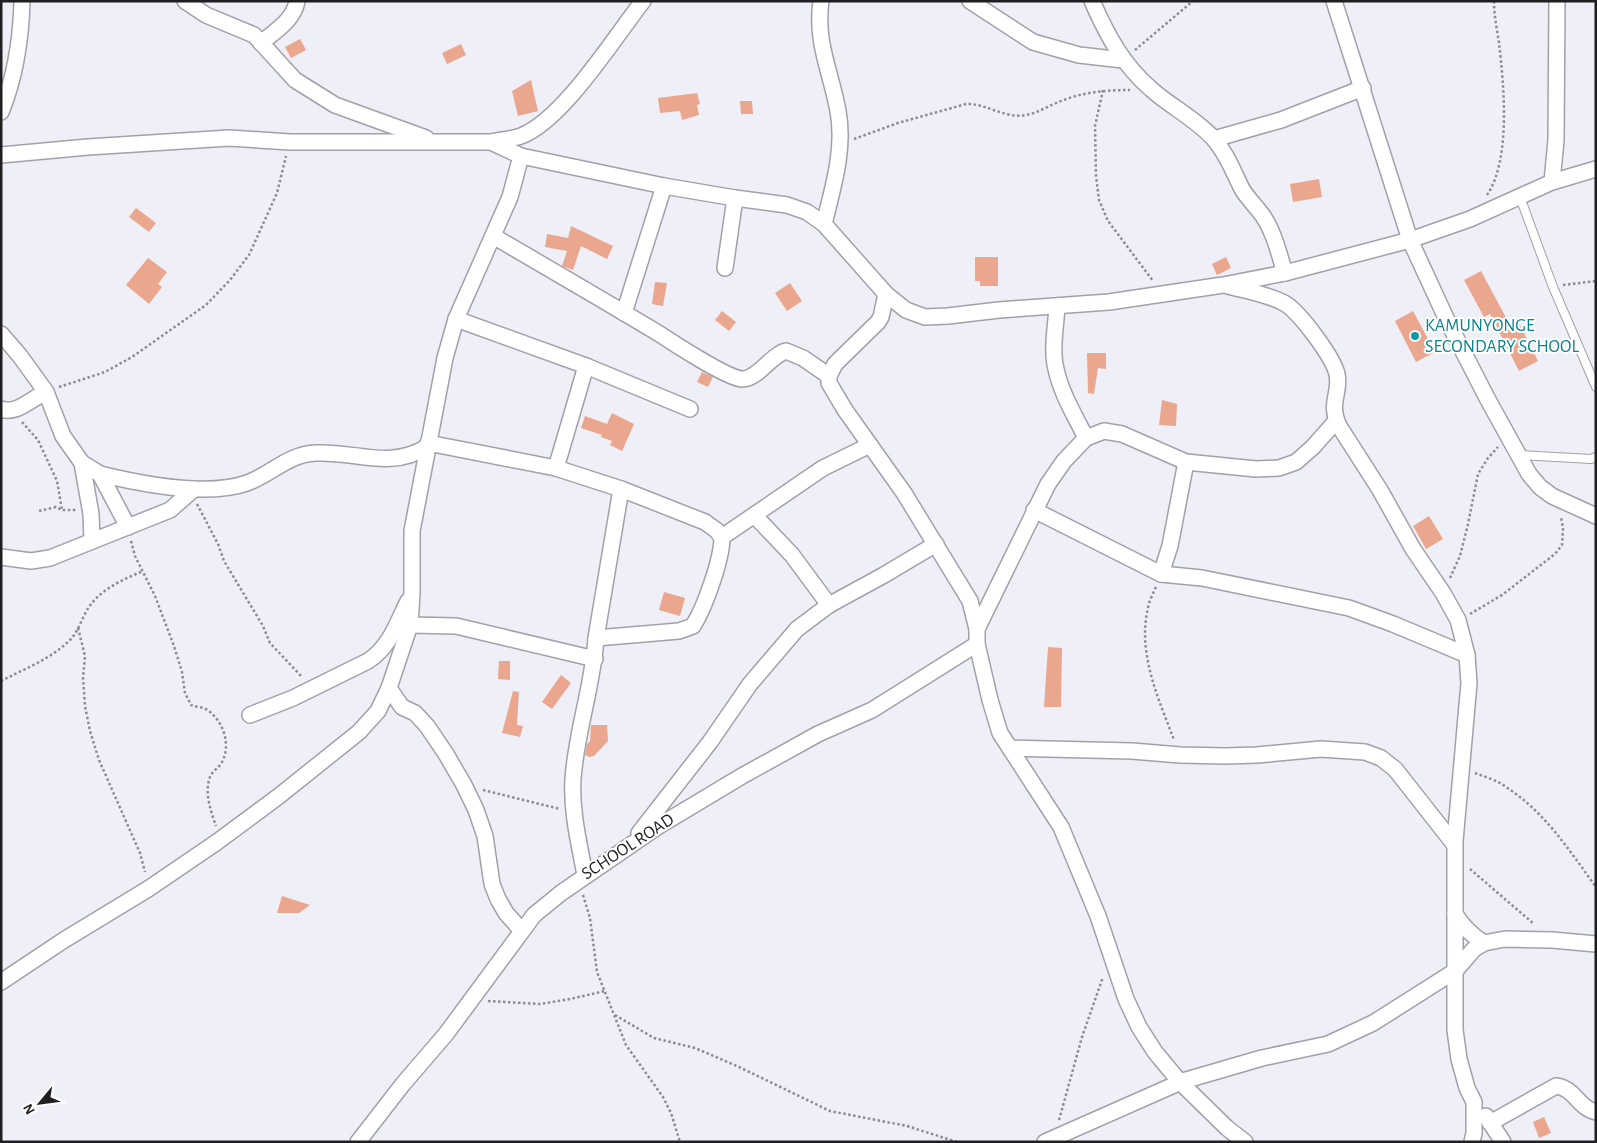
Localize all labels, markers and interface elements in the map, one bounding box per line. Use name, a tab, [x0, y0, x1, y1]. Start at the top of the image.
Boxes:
place label: KAMUNYONGE SECONDARY SCHOOL	[1425, 317, 1579, 356]
marker: KAMUNYONGE SECONDARY SCHOOL	[1409, 330, 1421, 342]
street label: SCHOOL ROAD	[579, 811, 677, 883]
north arrow	[15, 1078, 65, 1128]
text: N	[21, 1101, 38, 1116]

